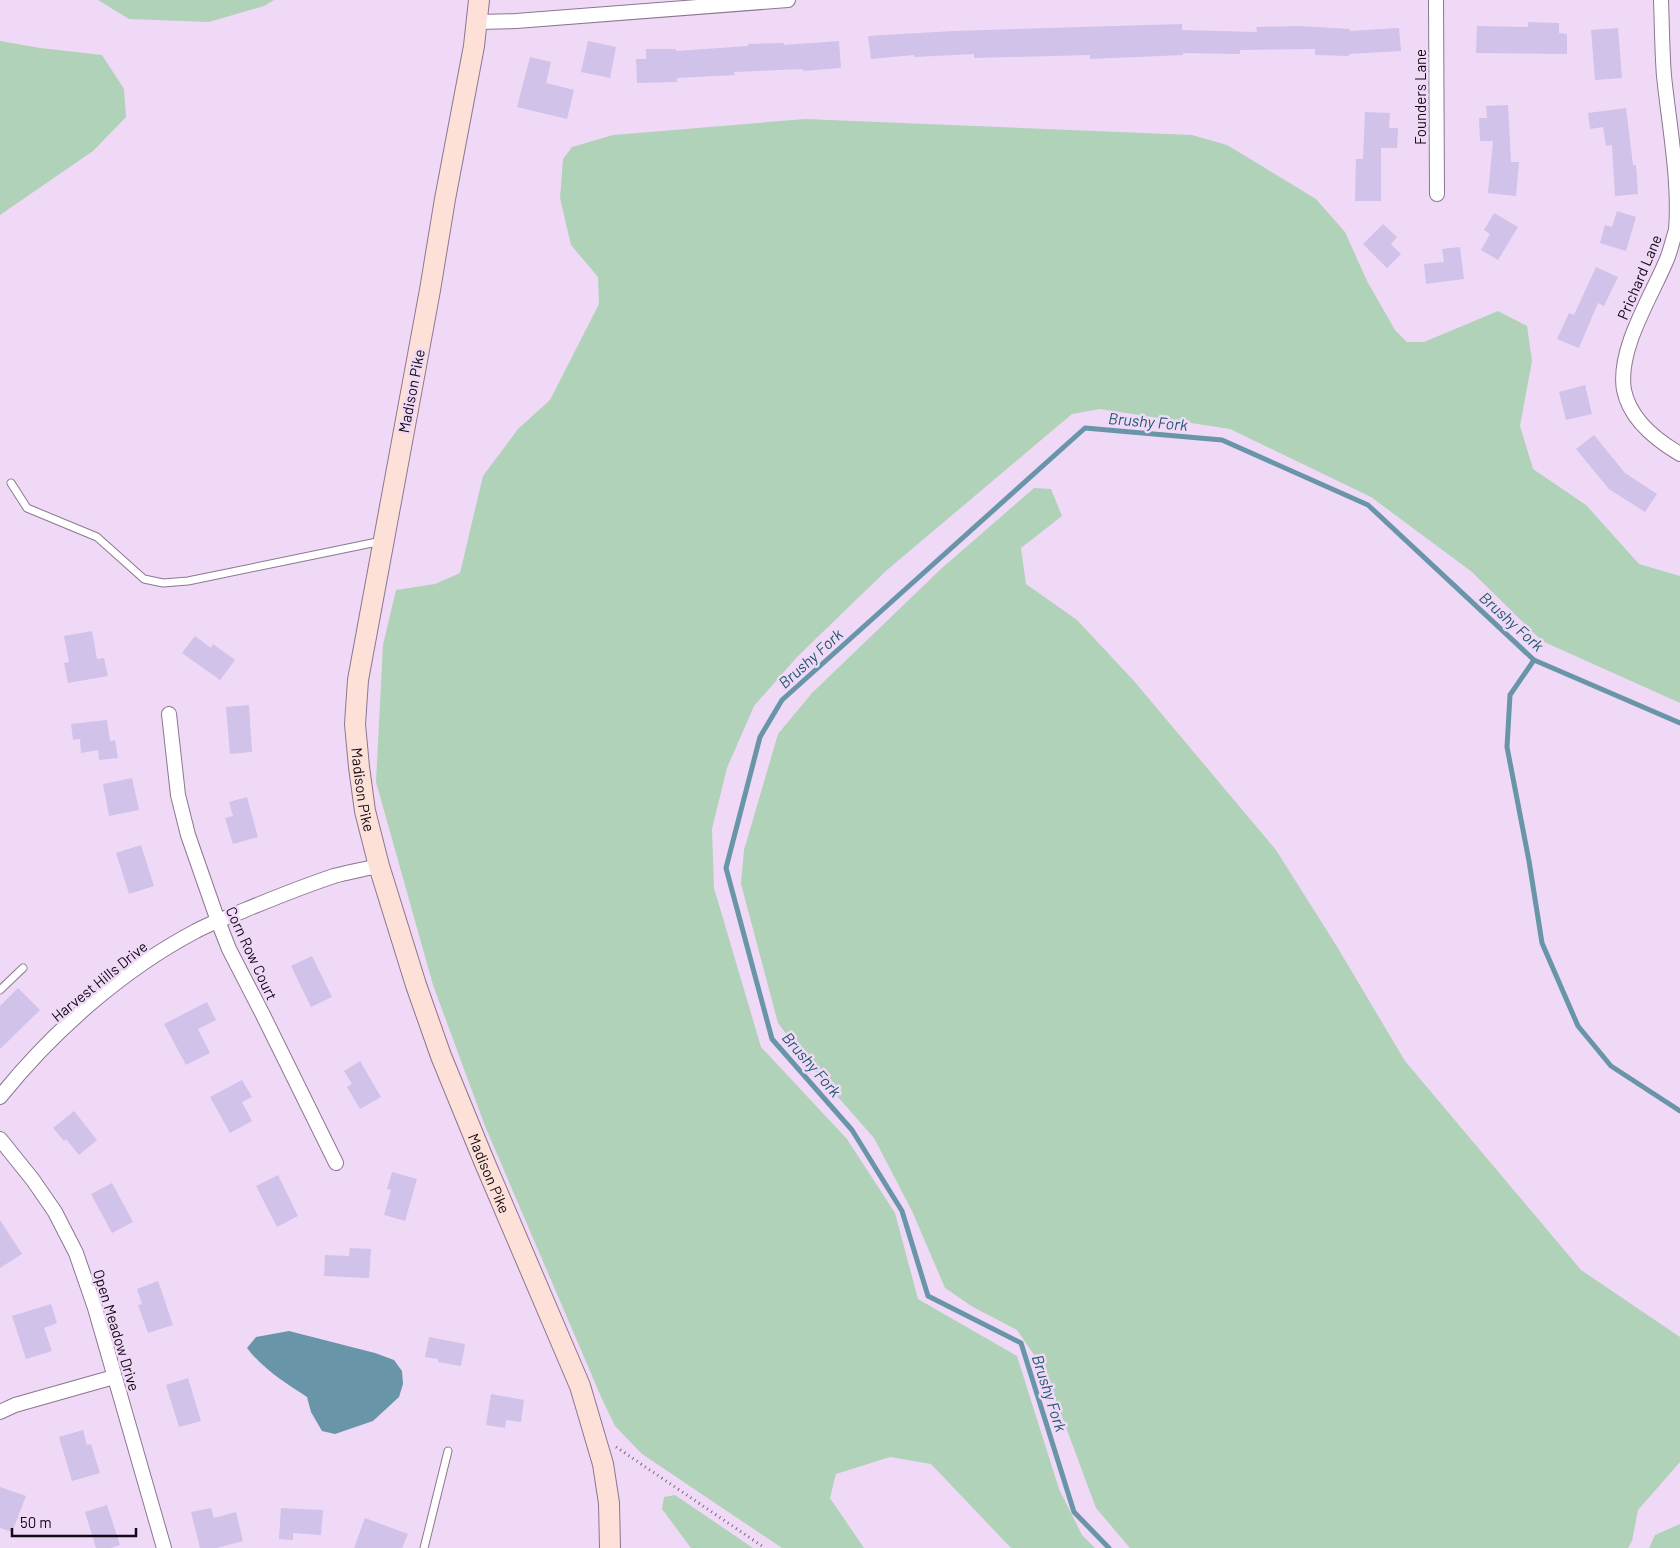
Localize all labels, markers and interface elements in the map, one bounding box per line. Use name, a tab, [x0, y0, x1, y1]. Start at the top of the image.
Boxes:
street label: Founders Lane	[1411, 49, 1429, 145]
street label: Prichard Lane	[1613, 232, 1665, 322]
street label: Madison Pike	[394, 348, 428, 434]
water label: Brushy Fork	[1107, 408, 1189, 434]
water label: Brushy Fork	[1476, 587, 1548, 655]
water label: Brushy Fork	[774, 624, 846, 692]
street label: Madison Pike	[348, 747, 379, 834]
street label: Corn Row Court	[222, 903, 282, 1003]
street label: Harvest Hills Drive	[48, 937, 150, 1025]
water label: Brushy Fork	[779, 1028, 845, 1100]
street label: Madison Pike	[465, 1131, 514, 1216]
street label: Open Meadow Drive	[90, 1267, 144, 1393]
water label: Brushy Fork	[1029, 1352, 1071, 1434]
scale bar	[12, 1506, 136, 1538]
text: 50 m	[20, 1513, 52, 1531]

